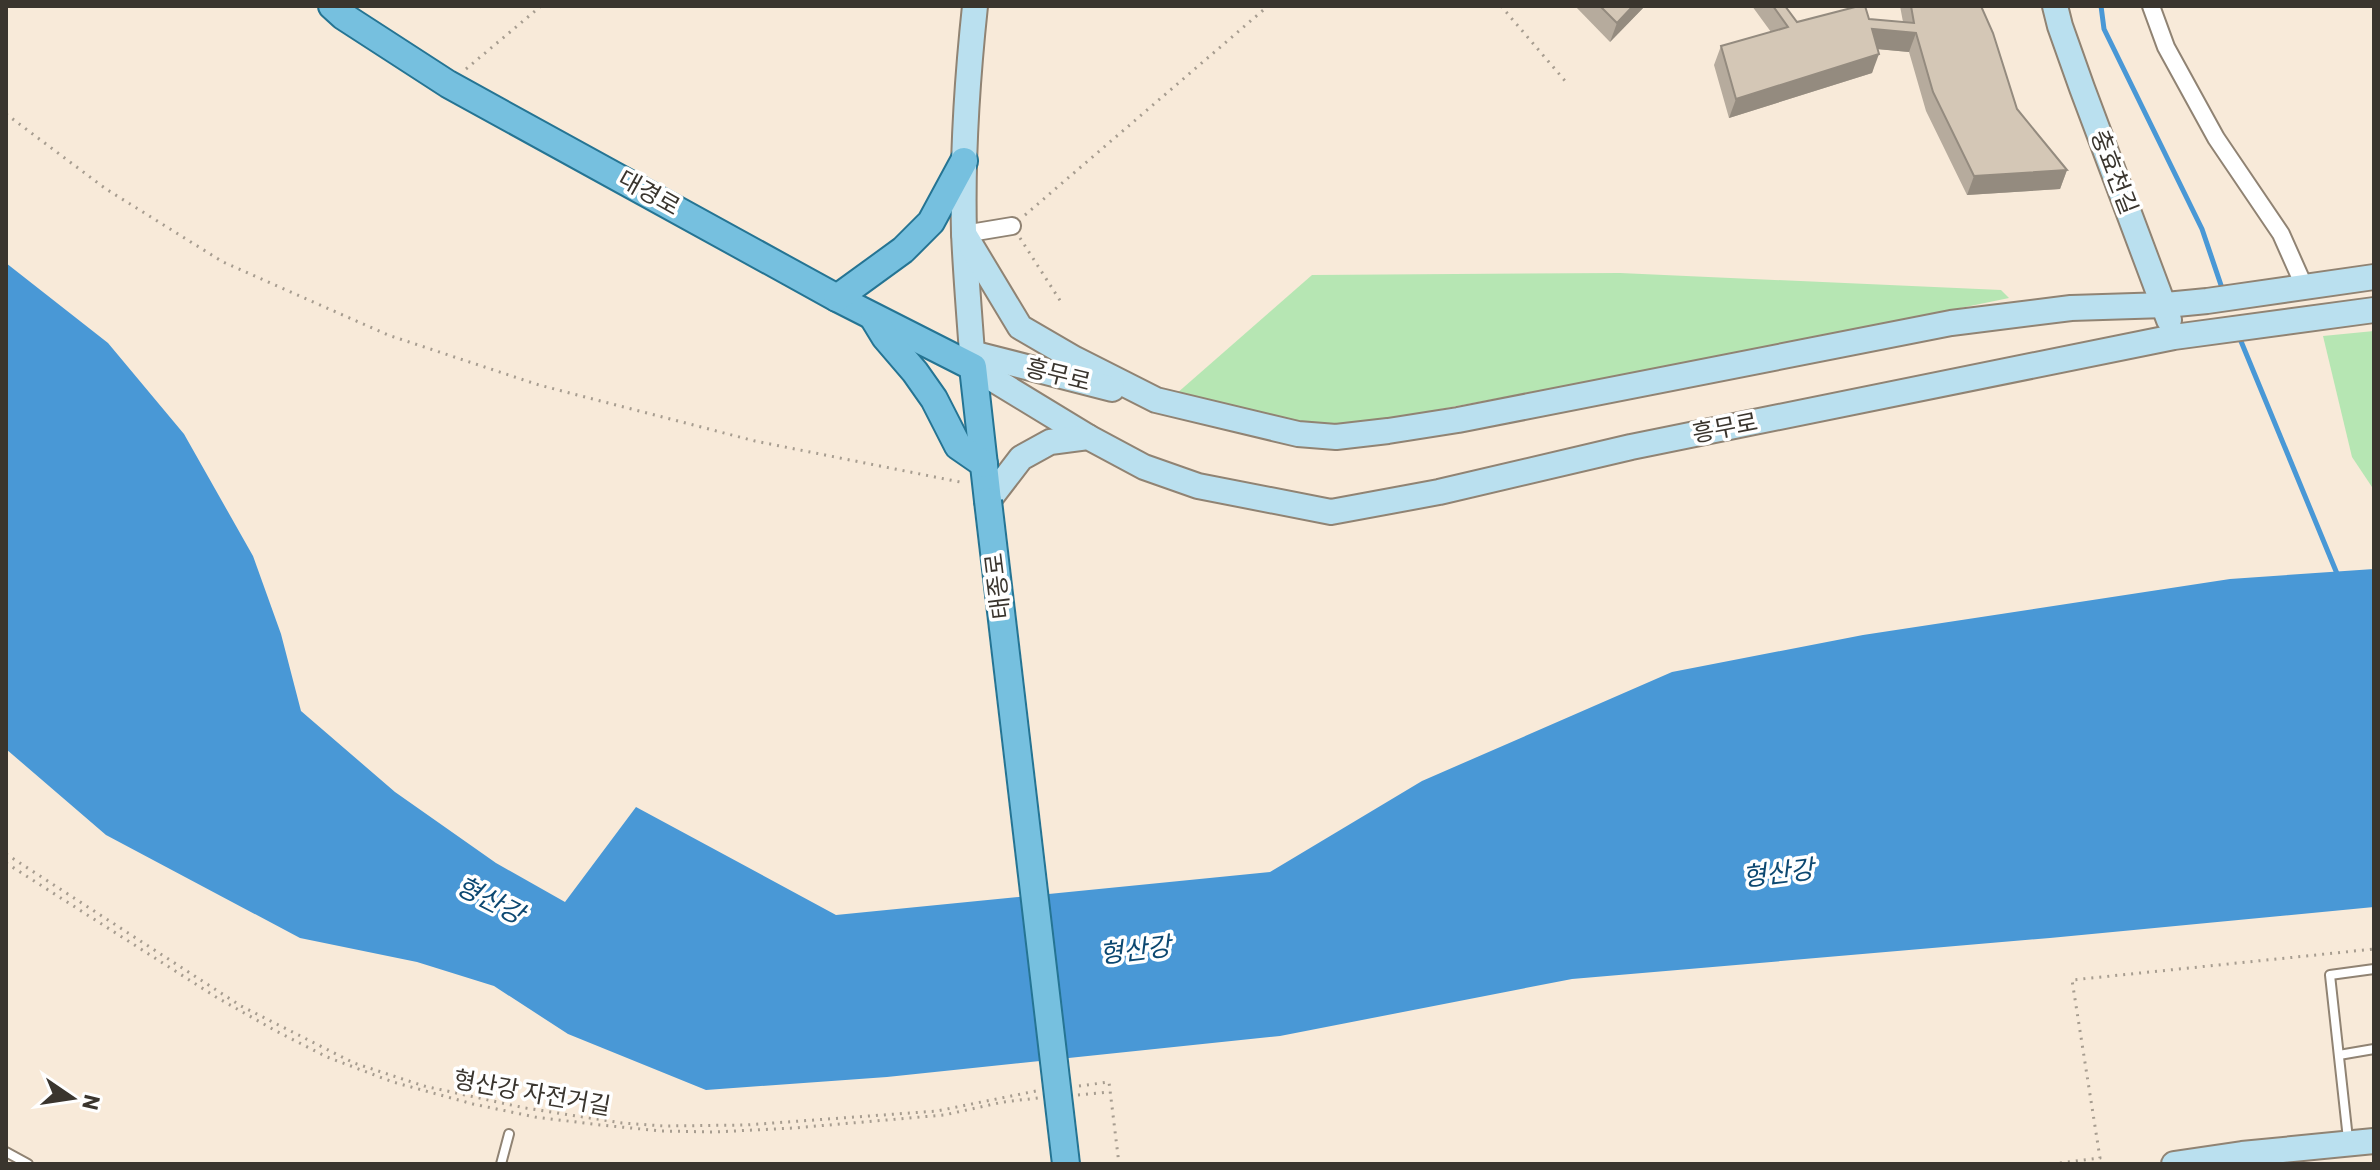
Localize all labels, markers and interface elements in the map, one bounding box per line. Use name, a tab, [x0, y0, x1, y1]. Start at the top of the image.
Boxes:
street label: 충효천길	[2086, 125, 2145, 218]
street label: 대경로	[614, 163, 686, 220]
street label: 흥무로	[1023, 351, 1094, 396]
street label: 흥무로	[1689, 406, 1760, 447]
street label: 태종로	[978, 552, 1015, 621]
water label: 형산강	[1740, 851, 1818, 891]
water label: 형산강	[452, 869, 532, 930]
water label: 형산강	[1097, 928, 1175, 968]
north arrow	[32, 1058, 112, 1138]
street label: 형산강 자전거길	[451, 1063, 613, 1120]
text: N	[78, 1093, 107, 1113]

